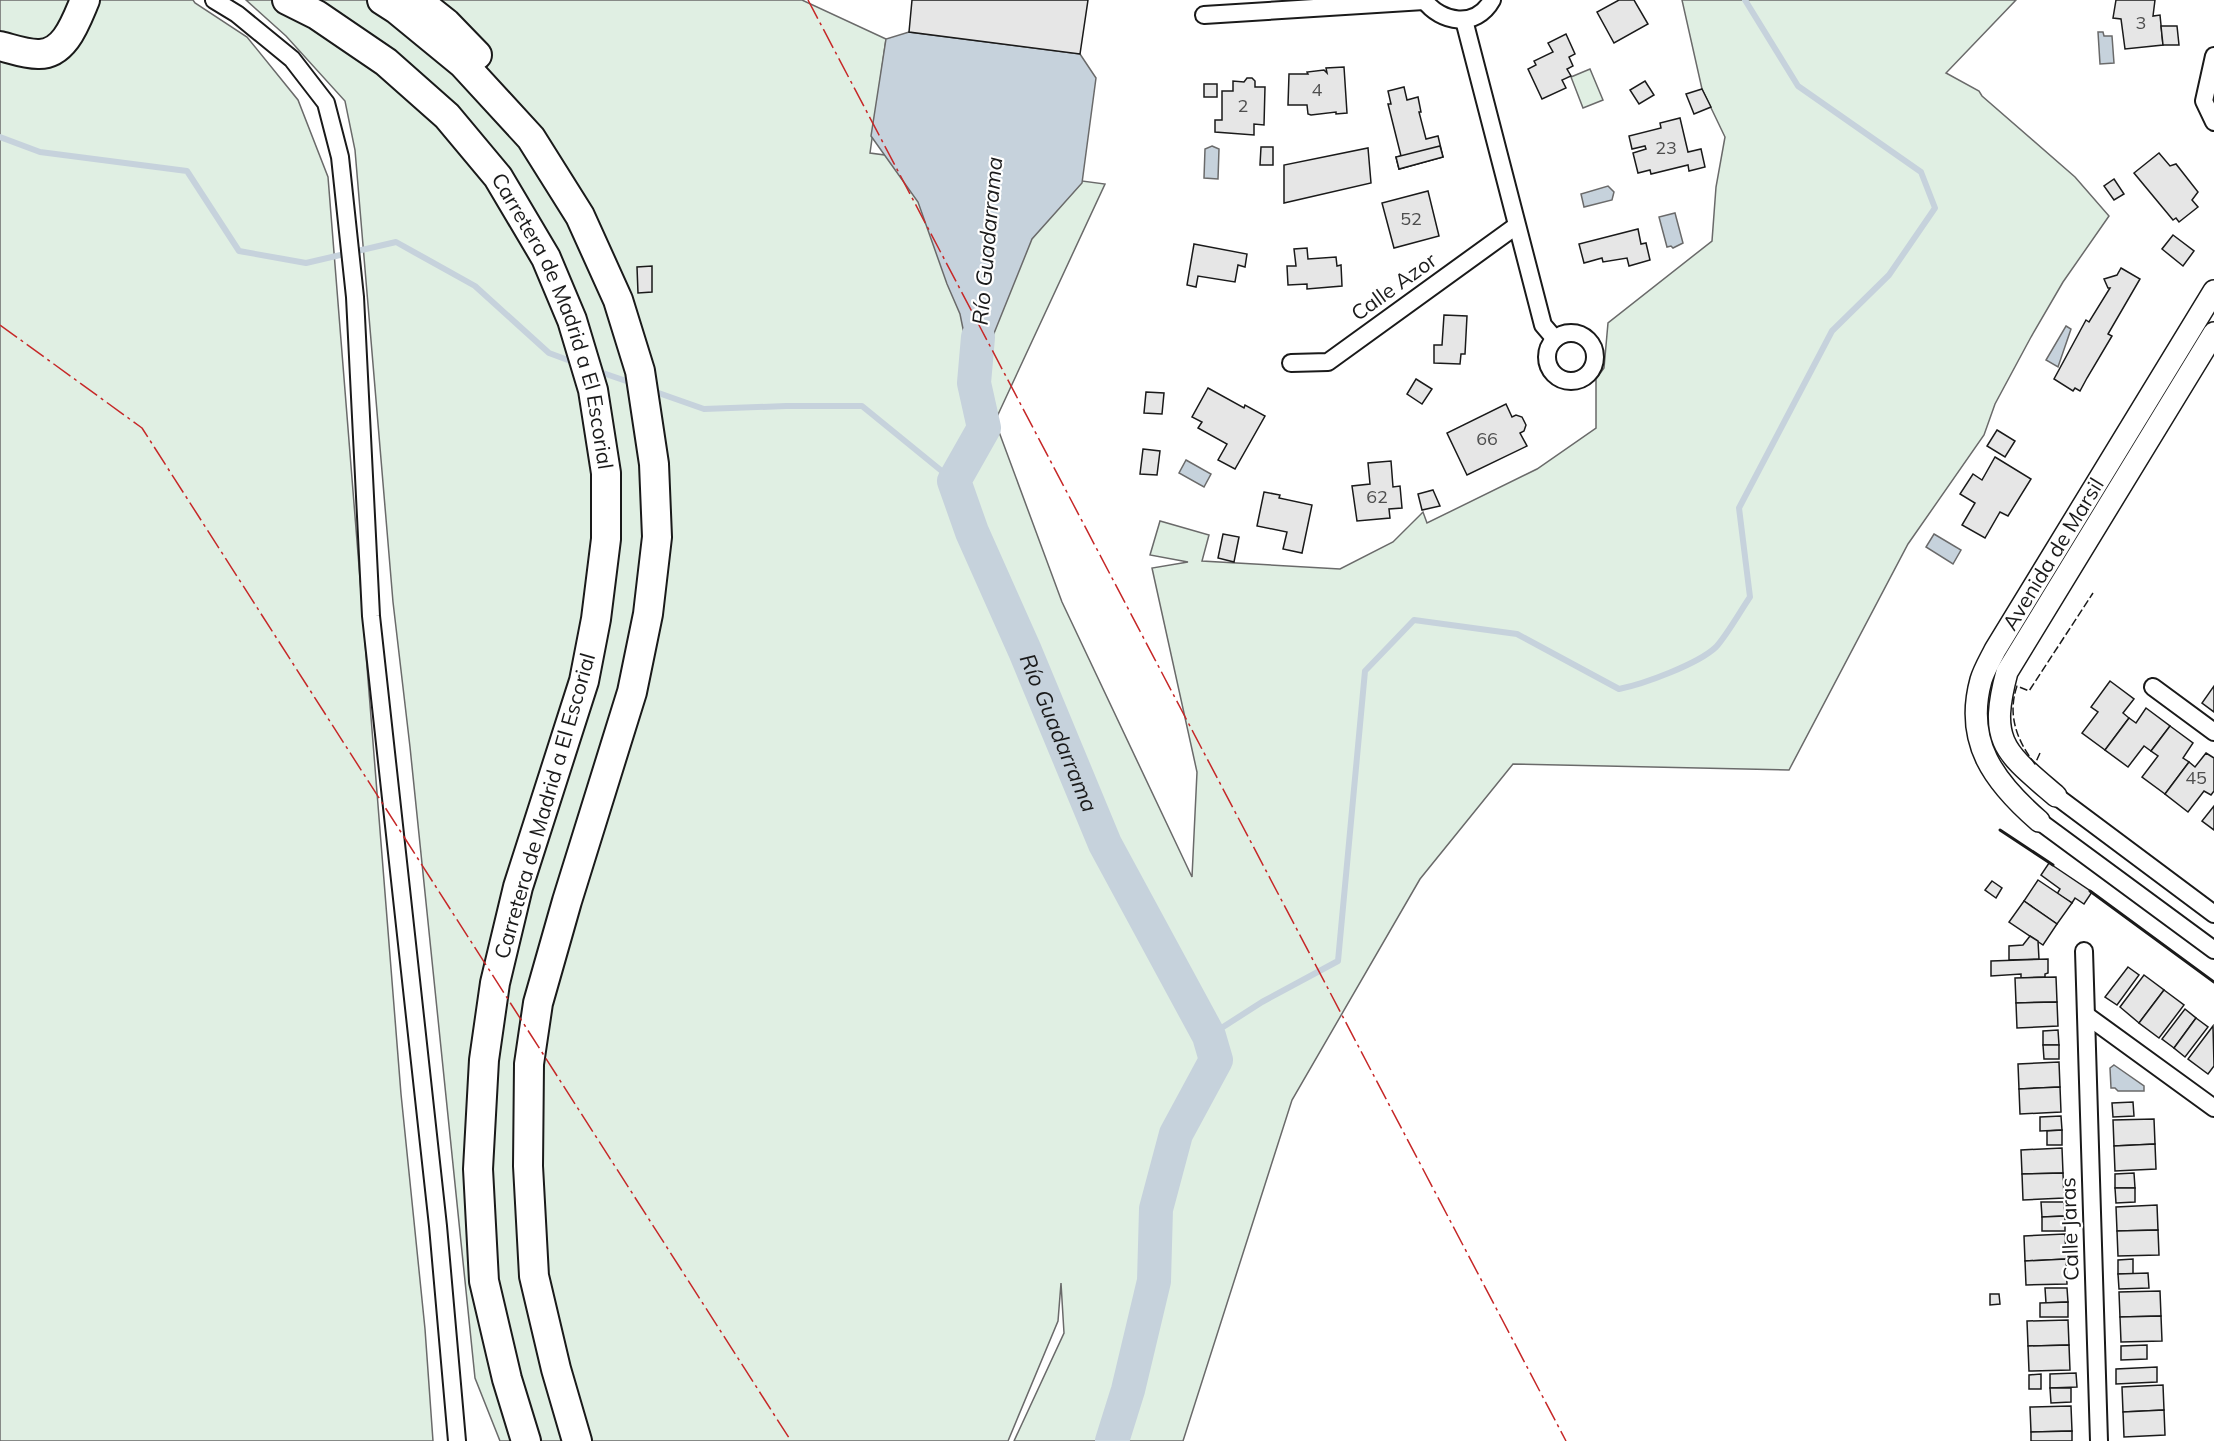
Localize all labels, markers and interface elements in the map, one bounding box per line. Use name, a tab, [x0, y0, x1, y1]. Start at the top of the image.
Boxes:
house number: 3	[2136, 11, 2146, 34]
house number: 4	[1312, 78, 1323, 101]
house number: 2	[1238, 94, 1248, 117]
house number: 23	[1655, 136, 1677, 159]
water label: Río Guadarrama	[966, 156, 1008, 326]
street label: Carretera de Madrid a El Escorial	[486, 168, 619, 471]
house number: 52	[1400, 207, 1422, 230]
street label: Calle Azor	[1346, 246, 1442, 326]
house number: 66	[1476, 427, 1498, 450]
street label: Avenida de Marsil	[1996, 473, 2109, 635]
house number: 62	[1366, 485, 1388, 508]
water label: Río Guadarrama	[1014, 649, 1104, 816]
street label: Carretera de Madrid a El Escorial	[488, 650, 600, 962]
house number: 45	[2185, 766, 2207, 789]
street label: Calle Jaras	[2054, 1177, 2084, 1281]

